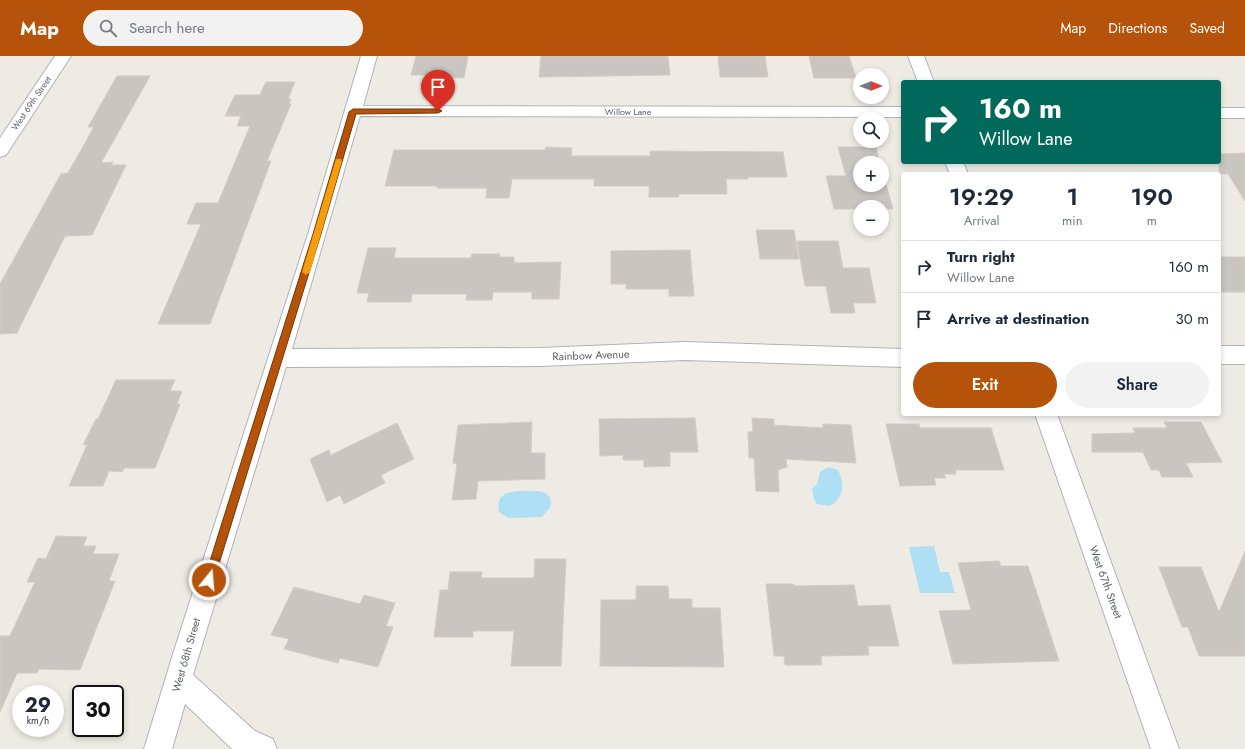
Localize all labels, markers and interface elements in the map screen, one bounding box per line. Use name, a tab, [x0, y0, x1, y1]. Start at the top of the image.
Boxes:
search box	[83, 10, 363, 46]
text: Map	[20, 15, 59, 42]
icon: search	[97, 17, 119, 39]
text: Search here	[129, 17, 205, 39]
text: Map	[1060, 18, 1086, 38]
text: Directions	[1108, 18, 1168, 38]
text: Saved	[1190, 18, 1225, 38]
north arrow	[853, 68, 889, 104]
map controls	[853, 68, 889, 236]
pin	[421, 70, 455, 111]
street label: West 69th Street	[8, 73, 54, 133]
icon: arrive	[427, 76, 449, 98]
text: 160 m	[979, 88, 1062, 129]
icon: right	[913, 96, 965, 148]
street label: Willow Lane	[605, 105, 652, 118]
button: search	[853, 112, 889, 148]
text: Willow Lane	[979, 126, 1072, 152]
button: +	[853, 156, 889, 192]
text: 19:29	[949, 179, 1014, 214]
text: 1	[1066, 179, 1078, 214]
text: 190	[1130, 179, 1173, 214]
button: −	[853, 200, 889, 236]
text: Arrival	[964, 211, 999, 230]
text: min	[1062, 211, 1082, 230]
text: m	[1147, 211, 1157, 230]
text: Turn right	[947, 246, 1015, 268]
icon: right	[913, 256, 935, 278]
text: 160 m	[1168, 256, 1209, 278]
text: Willow Lane	[947, 268, 1015, 287]
icon: arrive	[913, 308, 935, 330]
text: Arrive at destination	[947, 308, 1089, 330]
text: 30 m	[1176, 308, 1209, 330]
street label: Rainbow Avenue	[552, 346, 630, 364]
button: Exit	[913, 362, 1057, 408]
button: Share	[1065, 362, 1209, 408]
street label: West 67th Street	[1085, 543, 1127, 621]
position arrow	[188, 559, 230, 601]
street label: West 68th Street	[168, 616, 204, 694]
speed limit sign: 30	[72, 685, 124, 737]
text: 29	[25, 691, 51, 720]
text: km/h	[27, 713, 49, 728]

